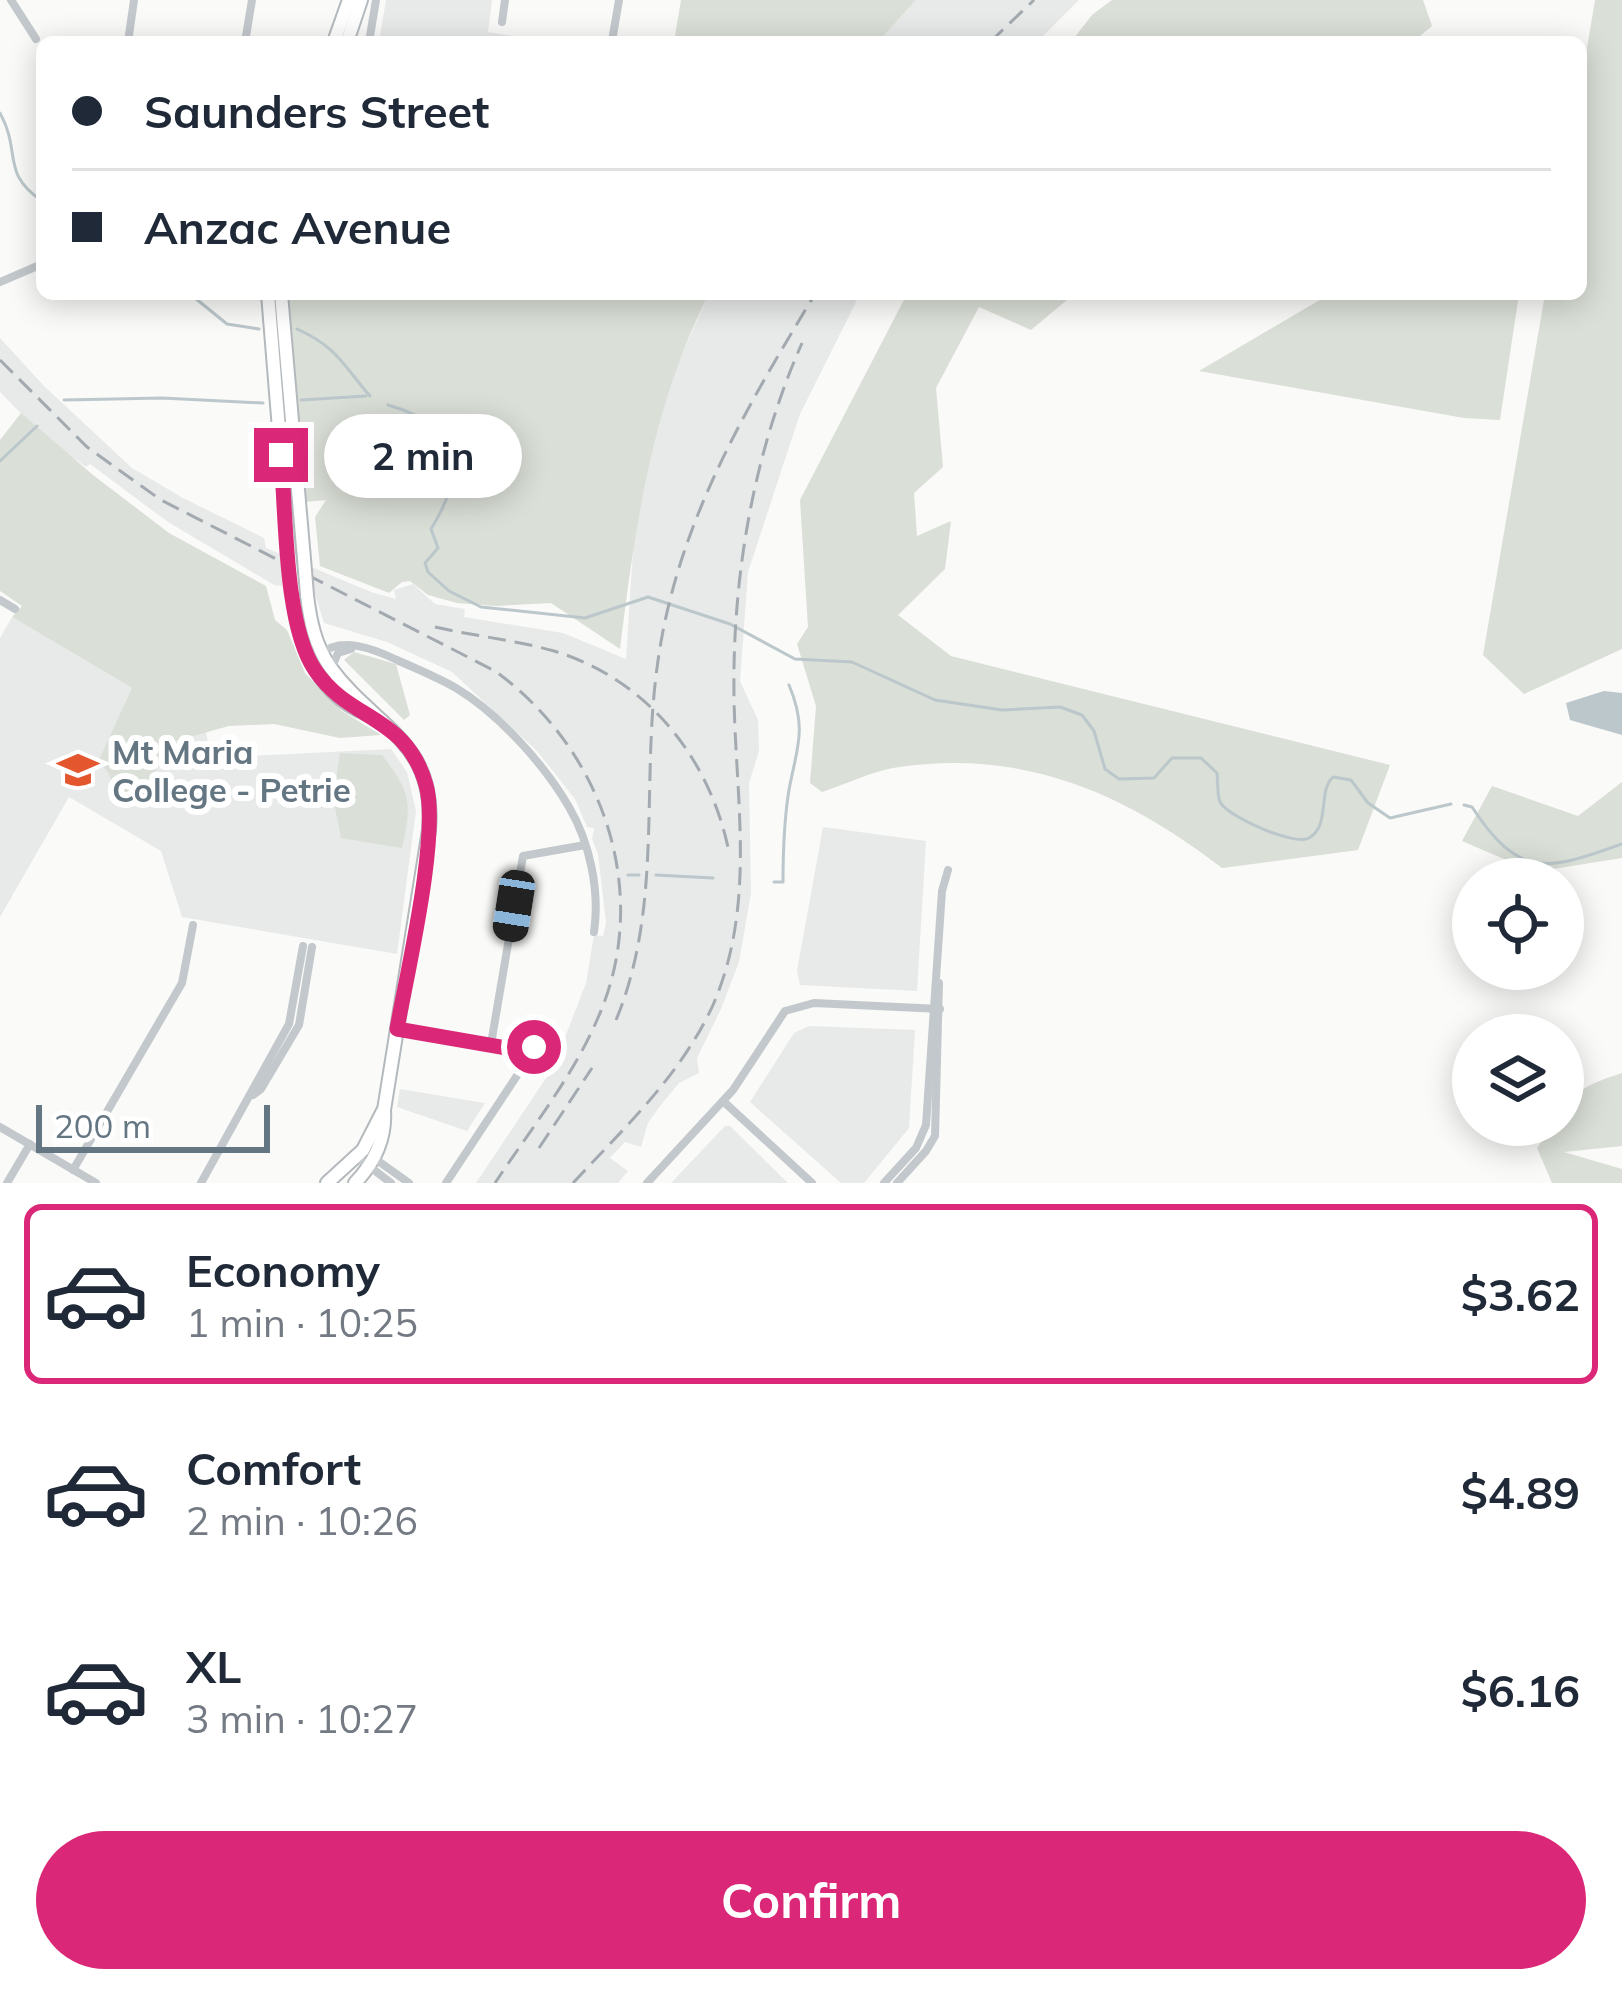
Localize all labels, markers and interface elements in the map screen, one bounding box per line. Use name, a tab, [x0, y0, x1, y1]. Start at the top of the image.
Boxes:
text: Saunders Street	[144, 83, 489, 139]
text: Anzac Avenue	[144, 199, 451, 255]
callout: 2 min	[323, 413, 521, 497]
route end	[254, 428, 308, 482]
text: 2 min	[372, 431, 474, 480]
place label: Mt Maria College - Petrie	[112, 731, 351, 810]
school or university icon: Mt Maria College - Petrie	[55, 747, 101, 793]
map controls	[1452, 858, 1584, 1146]
button: locate	[1452, 858, 1584, 990]
car	[491, 868, 537, 944]
button: layers	[1452, 1014, 1584, 1146]
route start	[507, 1020, 561, 1074]
scale bar	[36, 1099, 270, 1152]
text: 200 m	[54, 1105, 151, 1146]
icon: car	[42, 1240, 150, 1348]
text: Economy	[186, 1242, 380, 1298]
text: $3.62	[1461, 1266, 1580, 1322]
text: 1 min · 10:25	[186, 1298, 418, 1347]
icon: car	[42, 1438, 150, 1546]
text: Comfort	[186, 1440, 361, 1496]
text: $4.89	[1461, 1464, 1580, 1520]
text: 2 min · 10:26	[186, 1496, 418, 1545]
icon: car	[42, 1636, 150, 1744]
text: XL	[186, 1638, 241, 1694]
text: $6.16	[1461, 1662, 1580, 1718]
text: 3 min · 10:27	[186, 1694, 418, 1743]
button: Confirm	[36, 1831, 1586, 1969]

